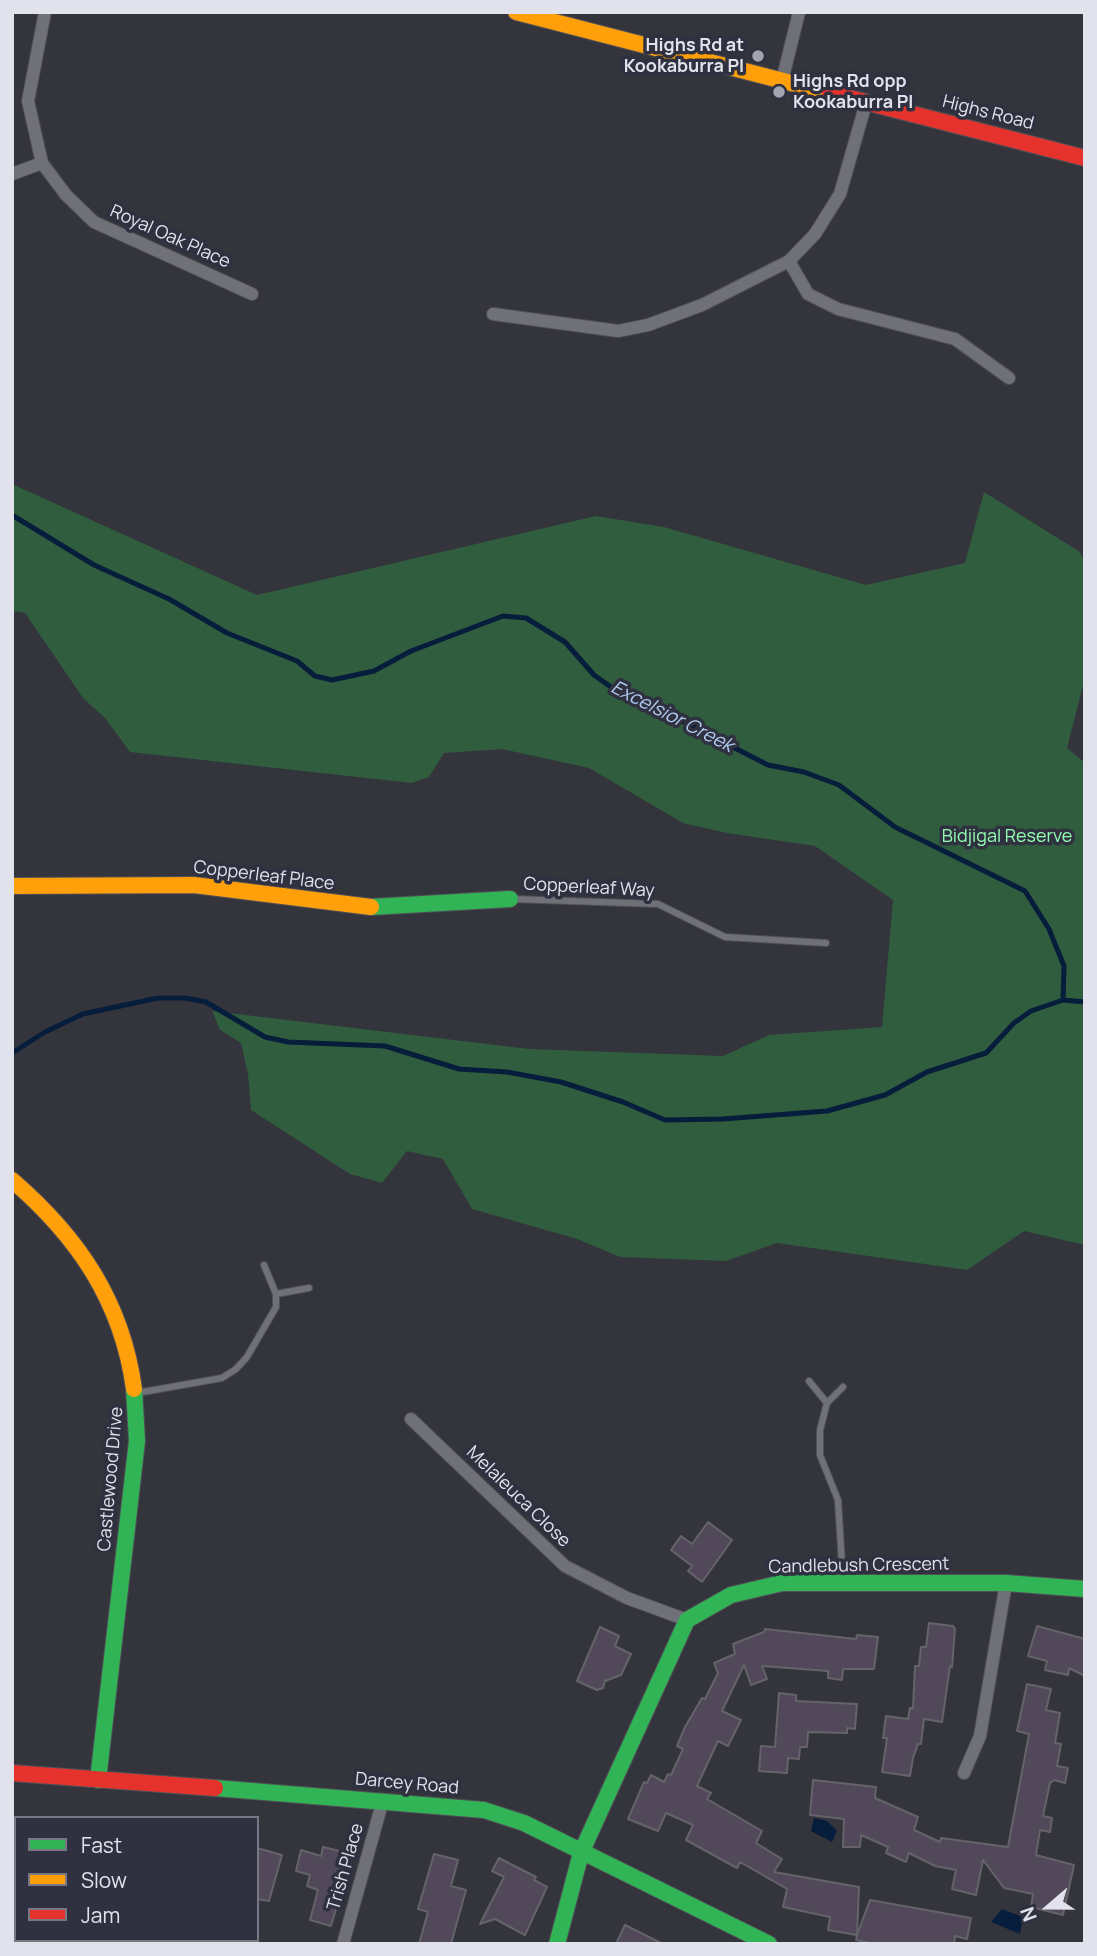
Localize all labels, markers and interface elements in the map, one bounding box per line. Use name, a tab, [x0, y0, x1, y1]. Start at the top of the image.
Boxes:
place label: Highs Rd at Kookaburra Pl	[624, 35, 744, 78]
marker: Highs Rd at Kookaburra Pl	[750, 48, 766, 64]
place label: Highs Rd opp Kookaburra Pl	[793, 71, 913, 114]
marker: Highs Rd opp Kookaburra Pl	[771, 84, 787, 100]
street label: Highs Road	[940, 91, 1036, 135]
street label: Royal Oak Place	[106, 201, 234, 273]
water label: Excelsior Creek	[607, 676, 737, 758]
park label: Bidjigal Reserve	[942, 826, 1072, 848]
street label: Copperleaf Place	[192, 857, 336, 895]
street label: Copperleaf Way	[523, 874, 655, 902]
street label: Castlewood Drive	[94, 1406, 128, 1552]
street label: Melaleuca Close	[461, 1442, 575, 1552]
street label: Candlebush Crescent	[768, 1554, 950, 1578]
street label: Darcey Road	[354, 1769, 460, 1799]
legend	[14, 1816, 259, 1942]
street label: Trish Place	[323, 1821, 369, 1913]
text: Fast	[81, 1831, 122, 1859]
text: Slow	[81, 1866, 127, 1894]
north arrow	[1013, 1872, 1083, 1942]
text: Jam	[81, 1901, 120, 1929]
text: N	[1014, 1903, 1043, 1925]

